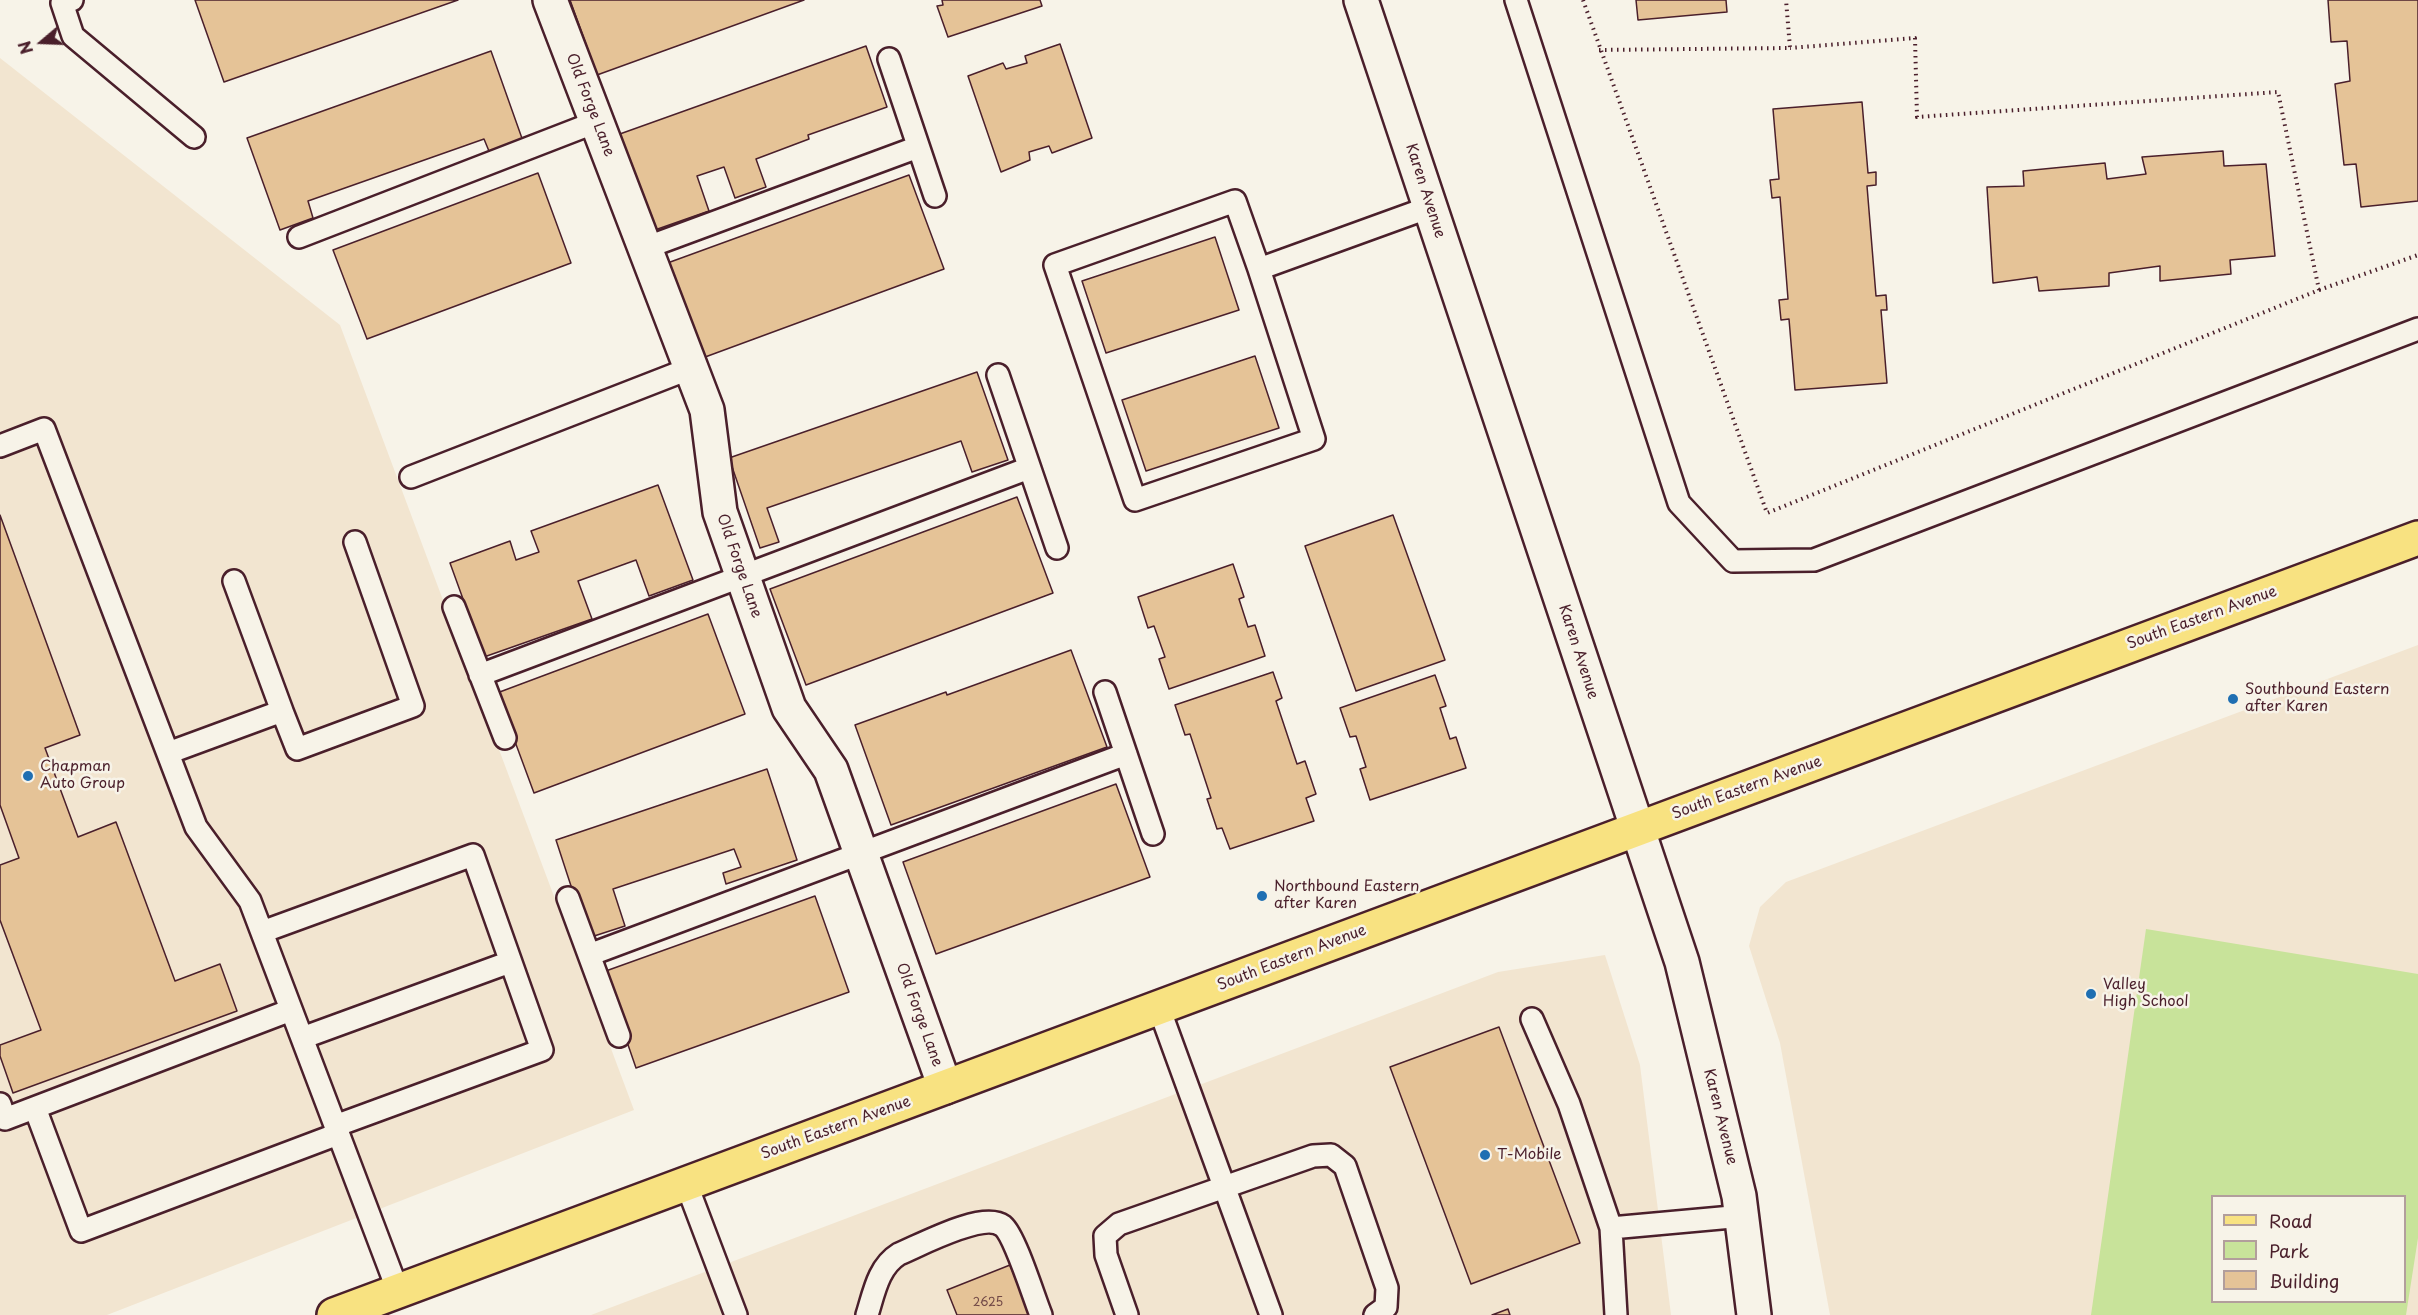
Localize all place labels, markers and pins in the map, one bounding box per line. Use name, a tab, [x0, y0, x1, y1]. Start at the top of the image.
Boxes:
place label: Southbound Eastern after Karen	[2245, 681, 2389, 716]
marker: Southbound Eastern after Karen	[2226, 692, 2240, 706]
place label: Chapman Auto Group	[40, 758, 125, 793]
marker: Chapman Auto Group	[21, 769, 35, 783]
place label: Northbound Eastern after Karen	[1274, 878, 1419, 913]
marker: Northbound Eastern after Karen	[1255, 889, 1269, 903]
place label: Valley High School	[2103, 976, 2188, 1011]
marker: Valley High School	[2084, 987, 2098, 1001]
place label: T-Mobile	[1497, 1146, 1562, 1164]
marker: T-Mobile	[1478, 1148, 1492, 1162]

